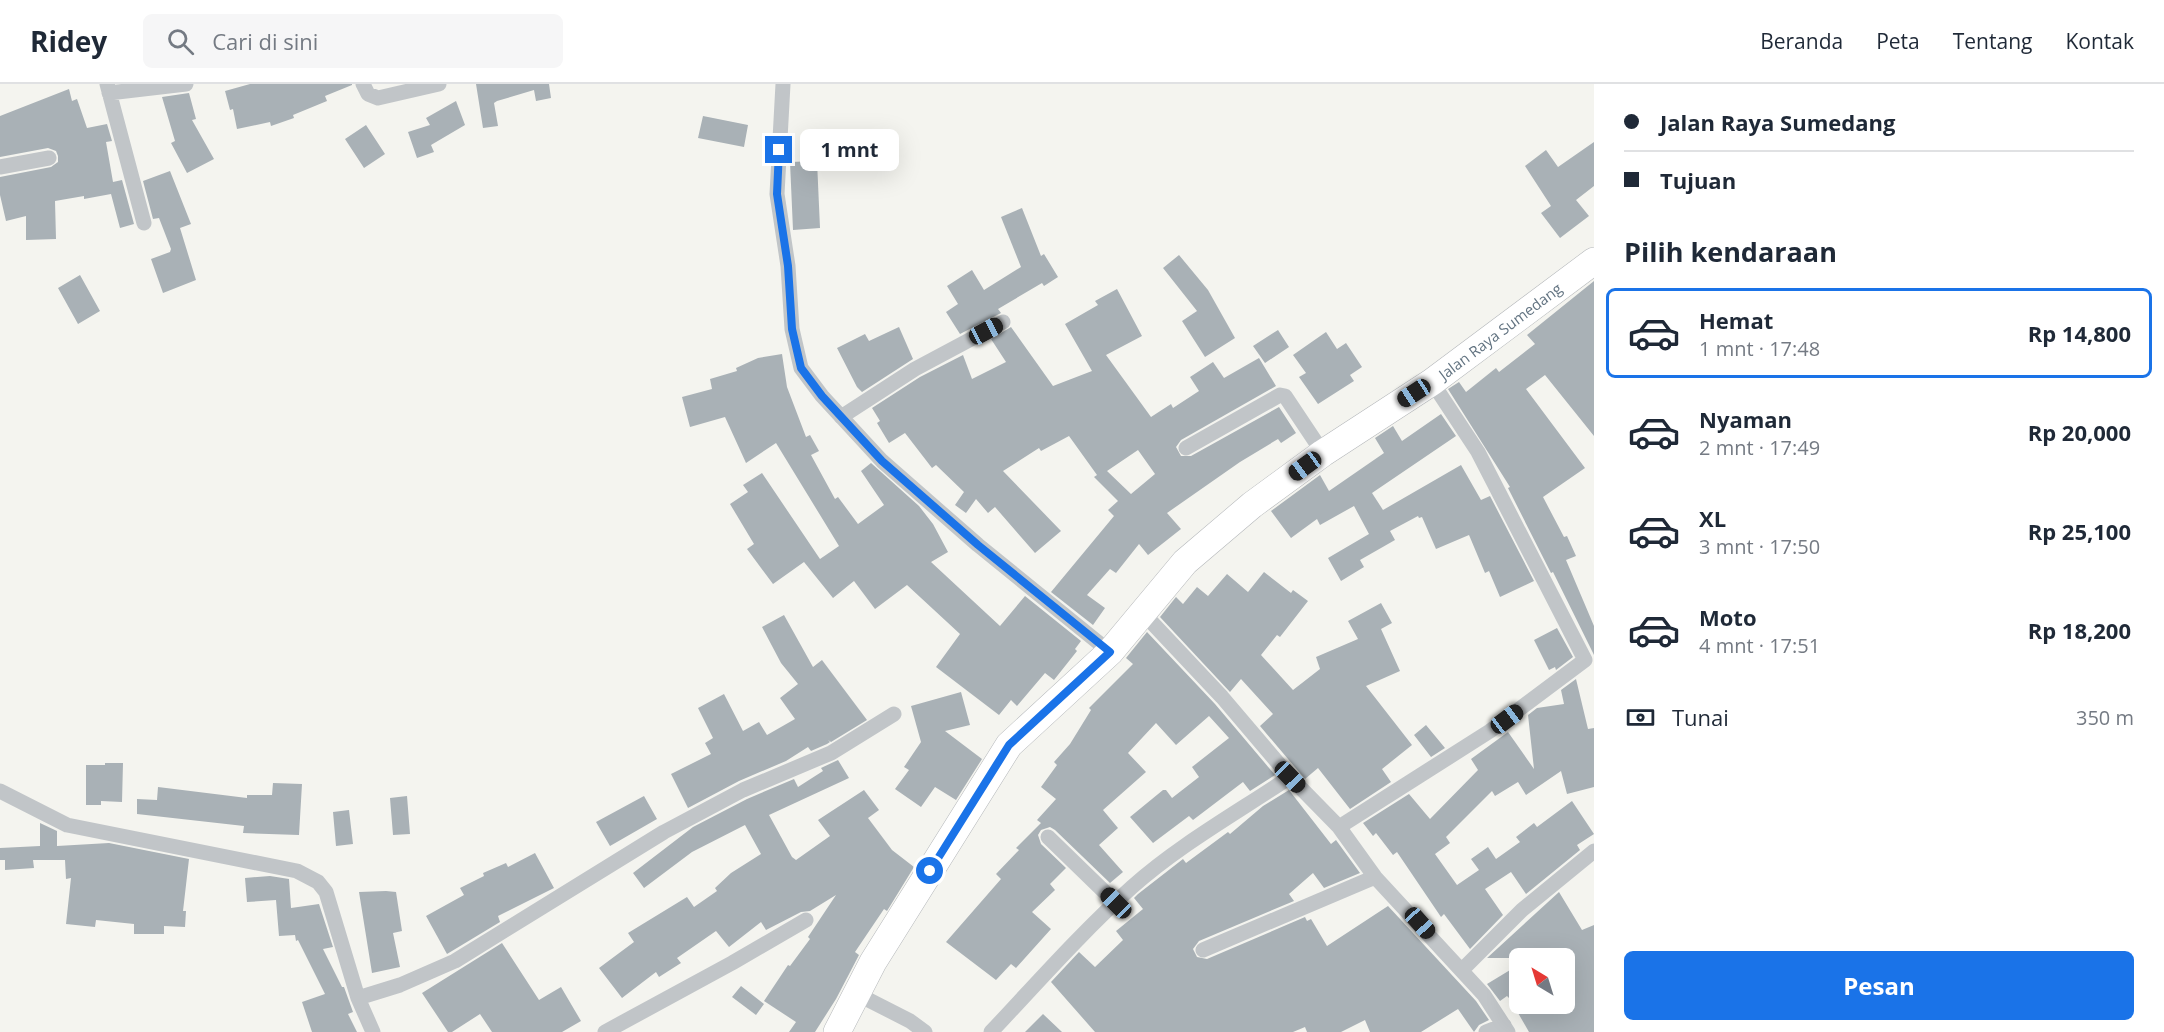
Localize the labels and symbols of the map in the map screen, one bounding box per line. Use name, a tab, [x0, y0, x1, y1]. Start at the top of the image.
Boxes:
callout: 1 mnt	[800, 129, 899, 171]
route end	[765, 136, 792, 163]
street label: Jalan Raya Sumedang	[1433, 278, 1566, 385]
car	[966, 315, 1006, 347]
car	[1394, 376, 1434, 410]
car	[1285, 448, 1325, 484]
car	[1487, 701, 1527, 737]
car	[1271, 758, 1309, 796]
route start	[916, 857, 943, 884]
car	[1097, 884, 1135, 922]
car	[1401, 904, 1439, 942]
north arrow	[1509, 948, 1575, 1014]

